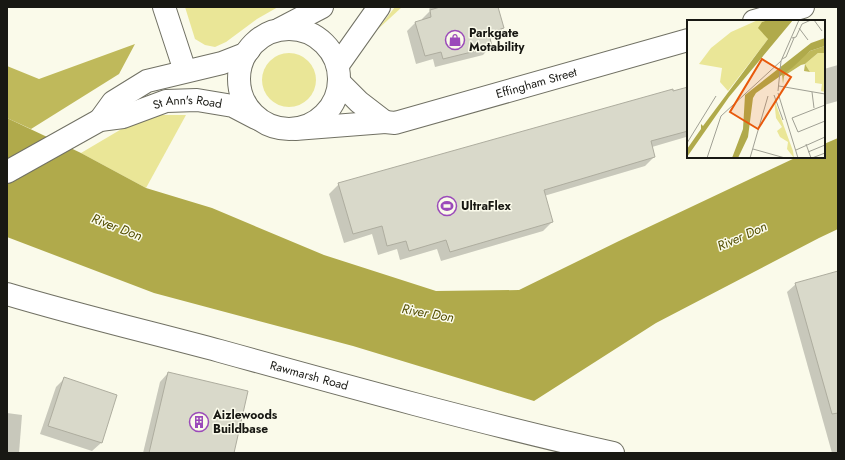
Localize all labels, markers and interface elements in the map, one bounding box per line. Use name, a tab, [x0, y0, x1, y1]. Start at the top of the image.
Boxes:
inset map	[687, 20, 825, 158]
place label: Parkgate Motability	[469, 24, 525, 56]
shop icon: Parkgate Motability	[444, 29, 466, 51]
street label: Effingham Street	[494, 63, 579, 103]
street label: St Ann's Road	[150, 91, 223, 114]
sports icon: UltraFlex	[436, 195, 458, 217]
place label: UltraFlex	[461, 197, 511, 215]
water label: River Don	[89, 209, 145, 245]
water label: River Don	[714, 216, 770, 255]
water label: River Don	[400, 299, 456, 327]
street label: Rawmarsh Road	[268, 356, 350, 395]
place label: Aizlewoods Buildbase	[212, 406, 278, 438]
building icon: Aizlewoods Buildbase	[188, 411, 210, 433]

